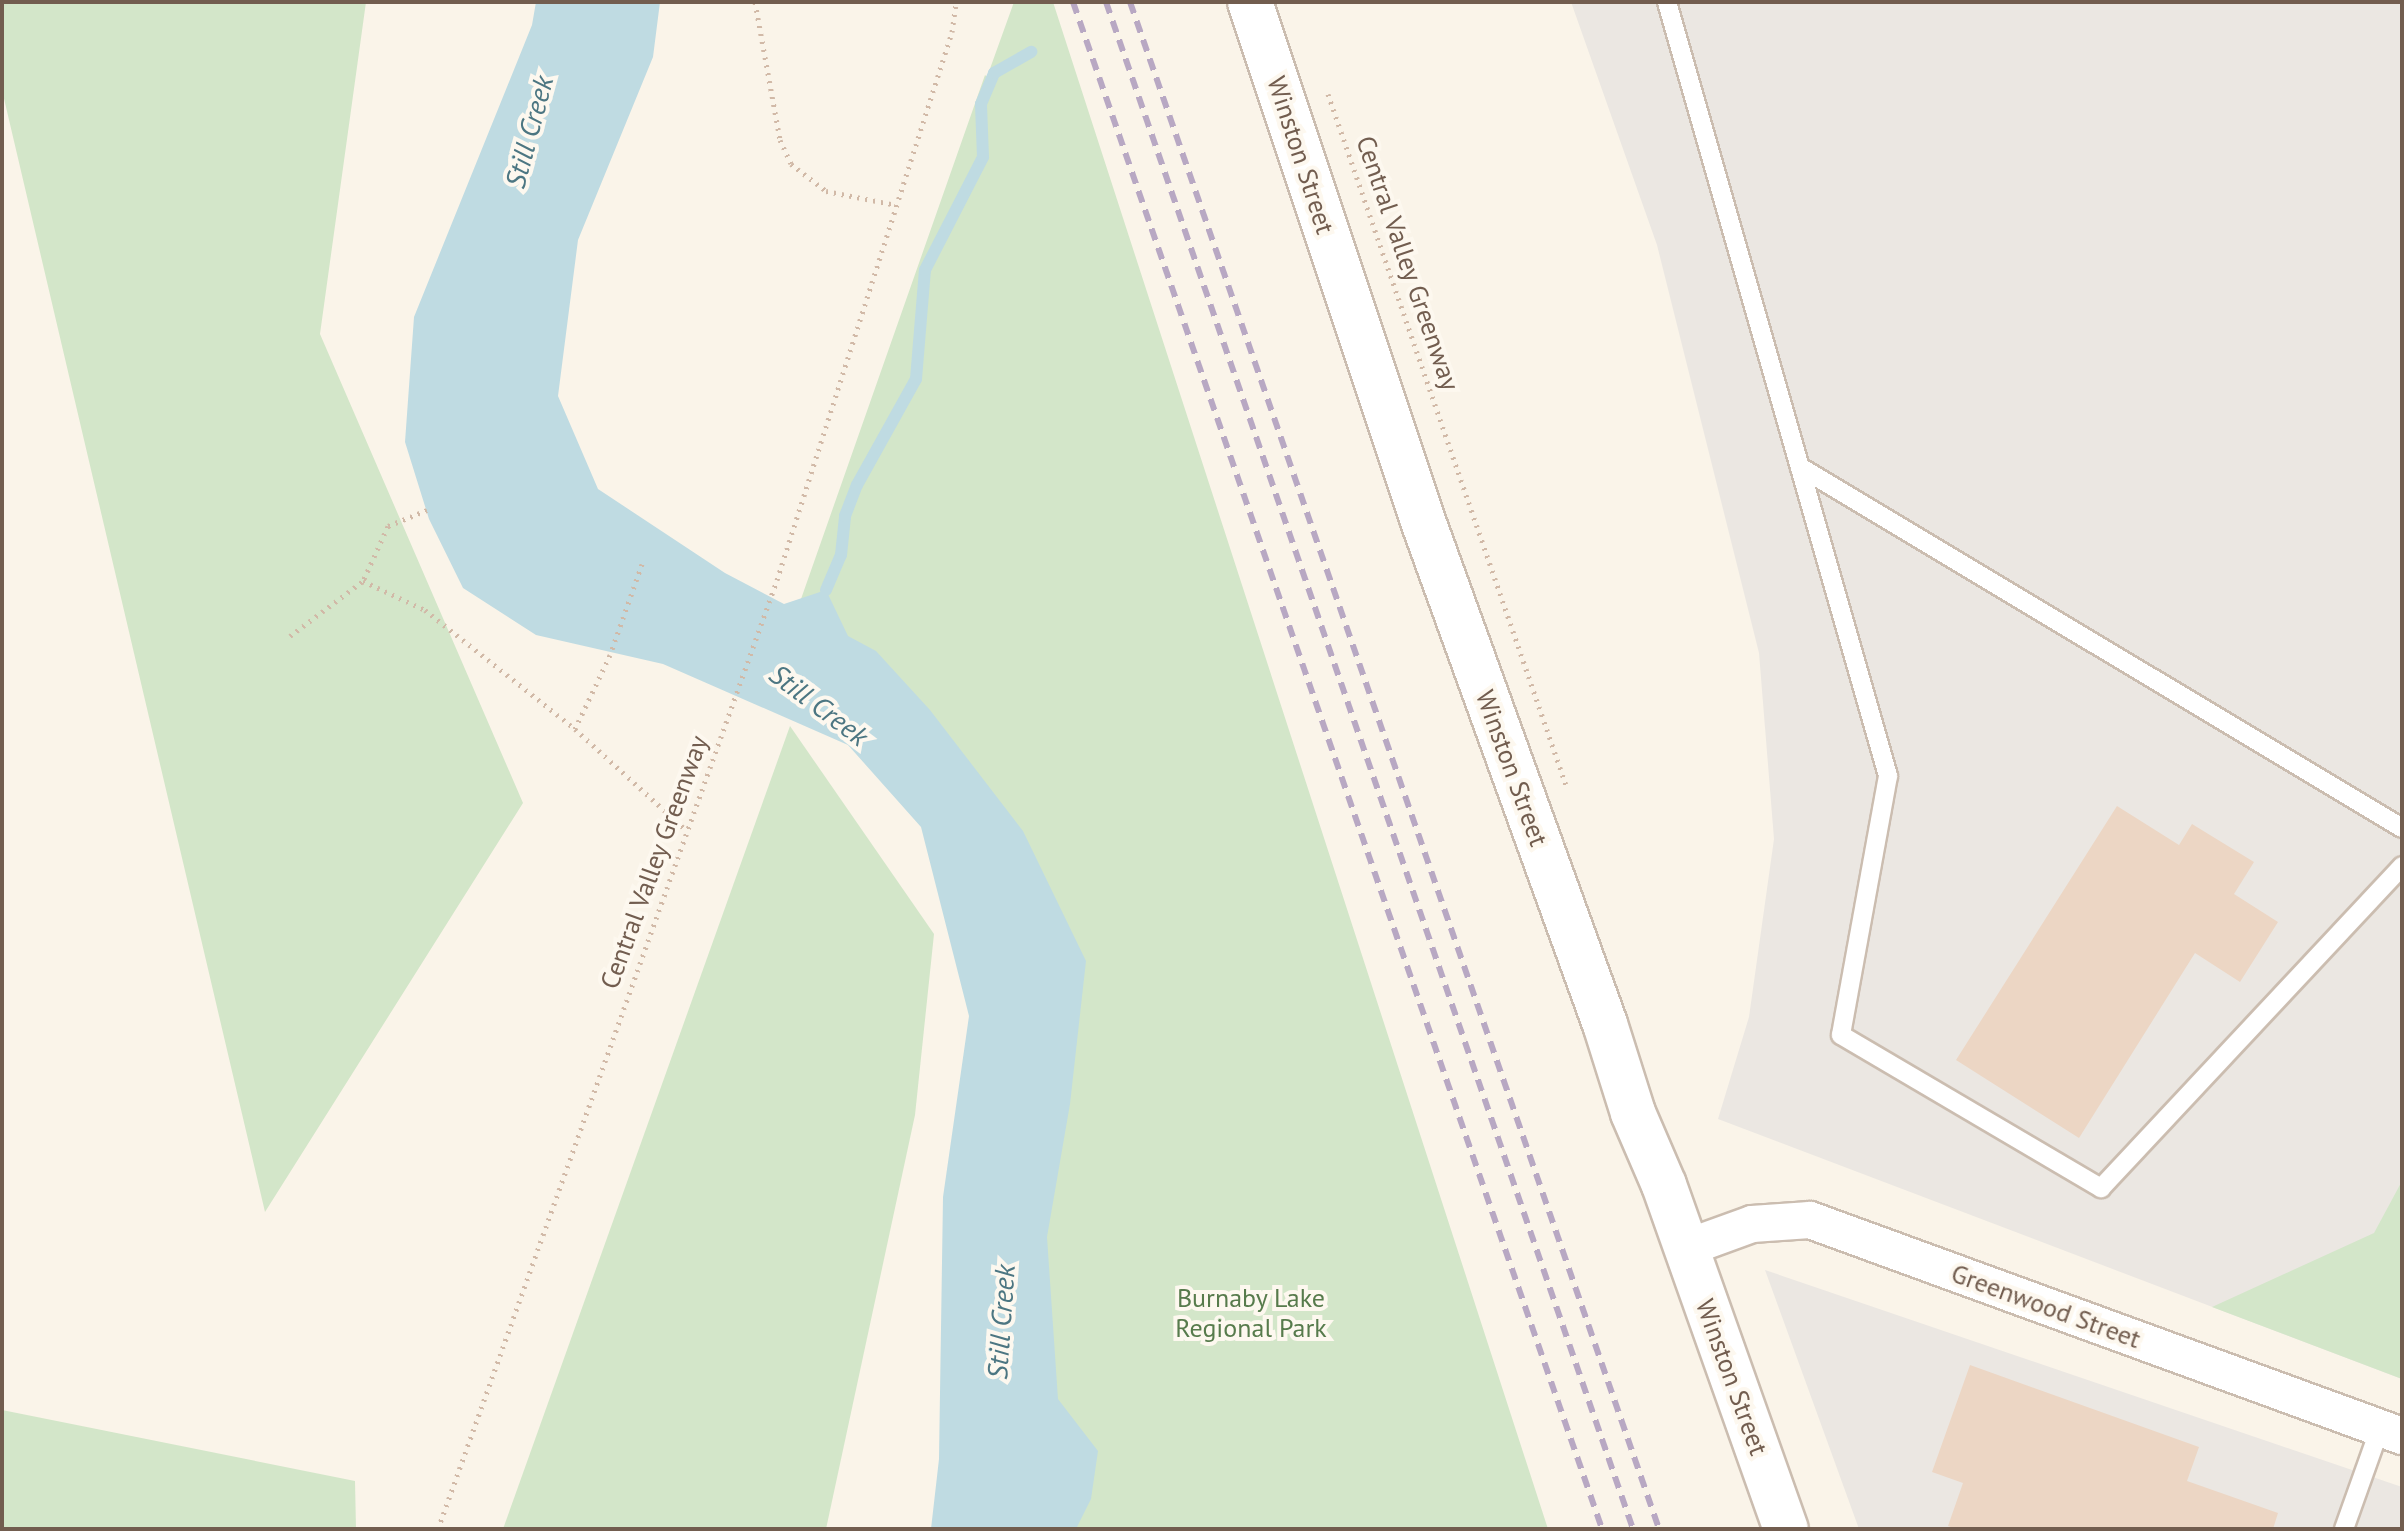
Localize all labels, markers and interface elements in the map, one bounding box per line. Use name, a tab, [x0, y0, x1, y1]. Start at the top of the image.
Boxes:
water label: Still Creek	[498, 72, 560, 192]
street label: Winston Street	[1261, 72, 1341, 238]
street label: Central Valley Greenway	[1349, 131, 1467, 395]
water label: Still Creek	[763, 657, 875, 753]
street label: Winston Street	[1469, 686, 1555, 850]
street label: Central Valley Greenway	[593, 730, 715, 994]
street label: Greenwood Street	[1947, 1257, 2145, 1355]
water label: Still Creek	[980, 1264, 1022, 1380]
park label: Burnaby Lake Regional Park	[1175, 1282, 1327, 1344]
street label: Winston Street	[1689, 1295, 1775, 1459]

